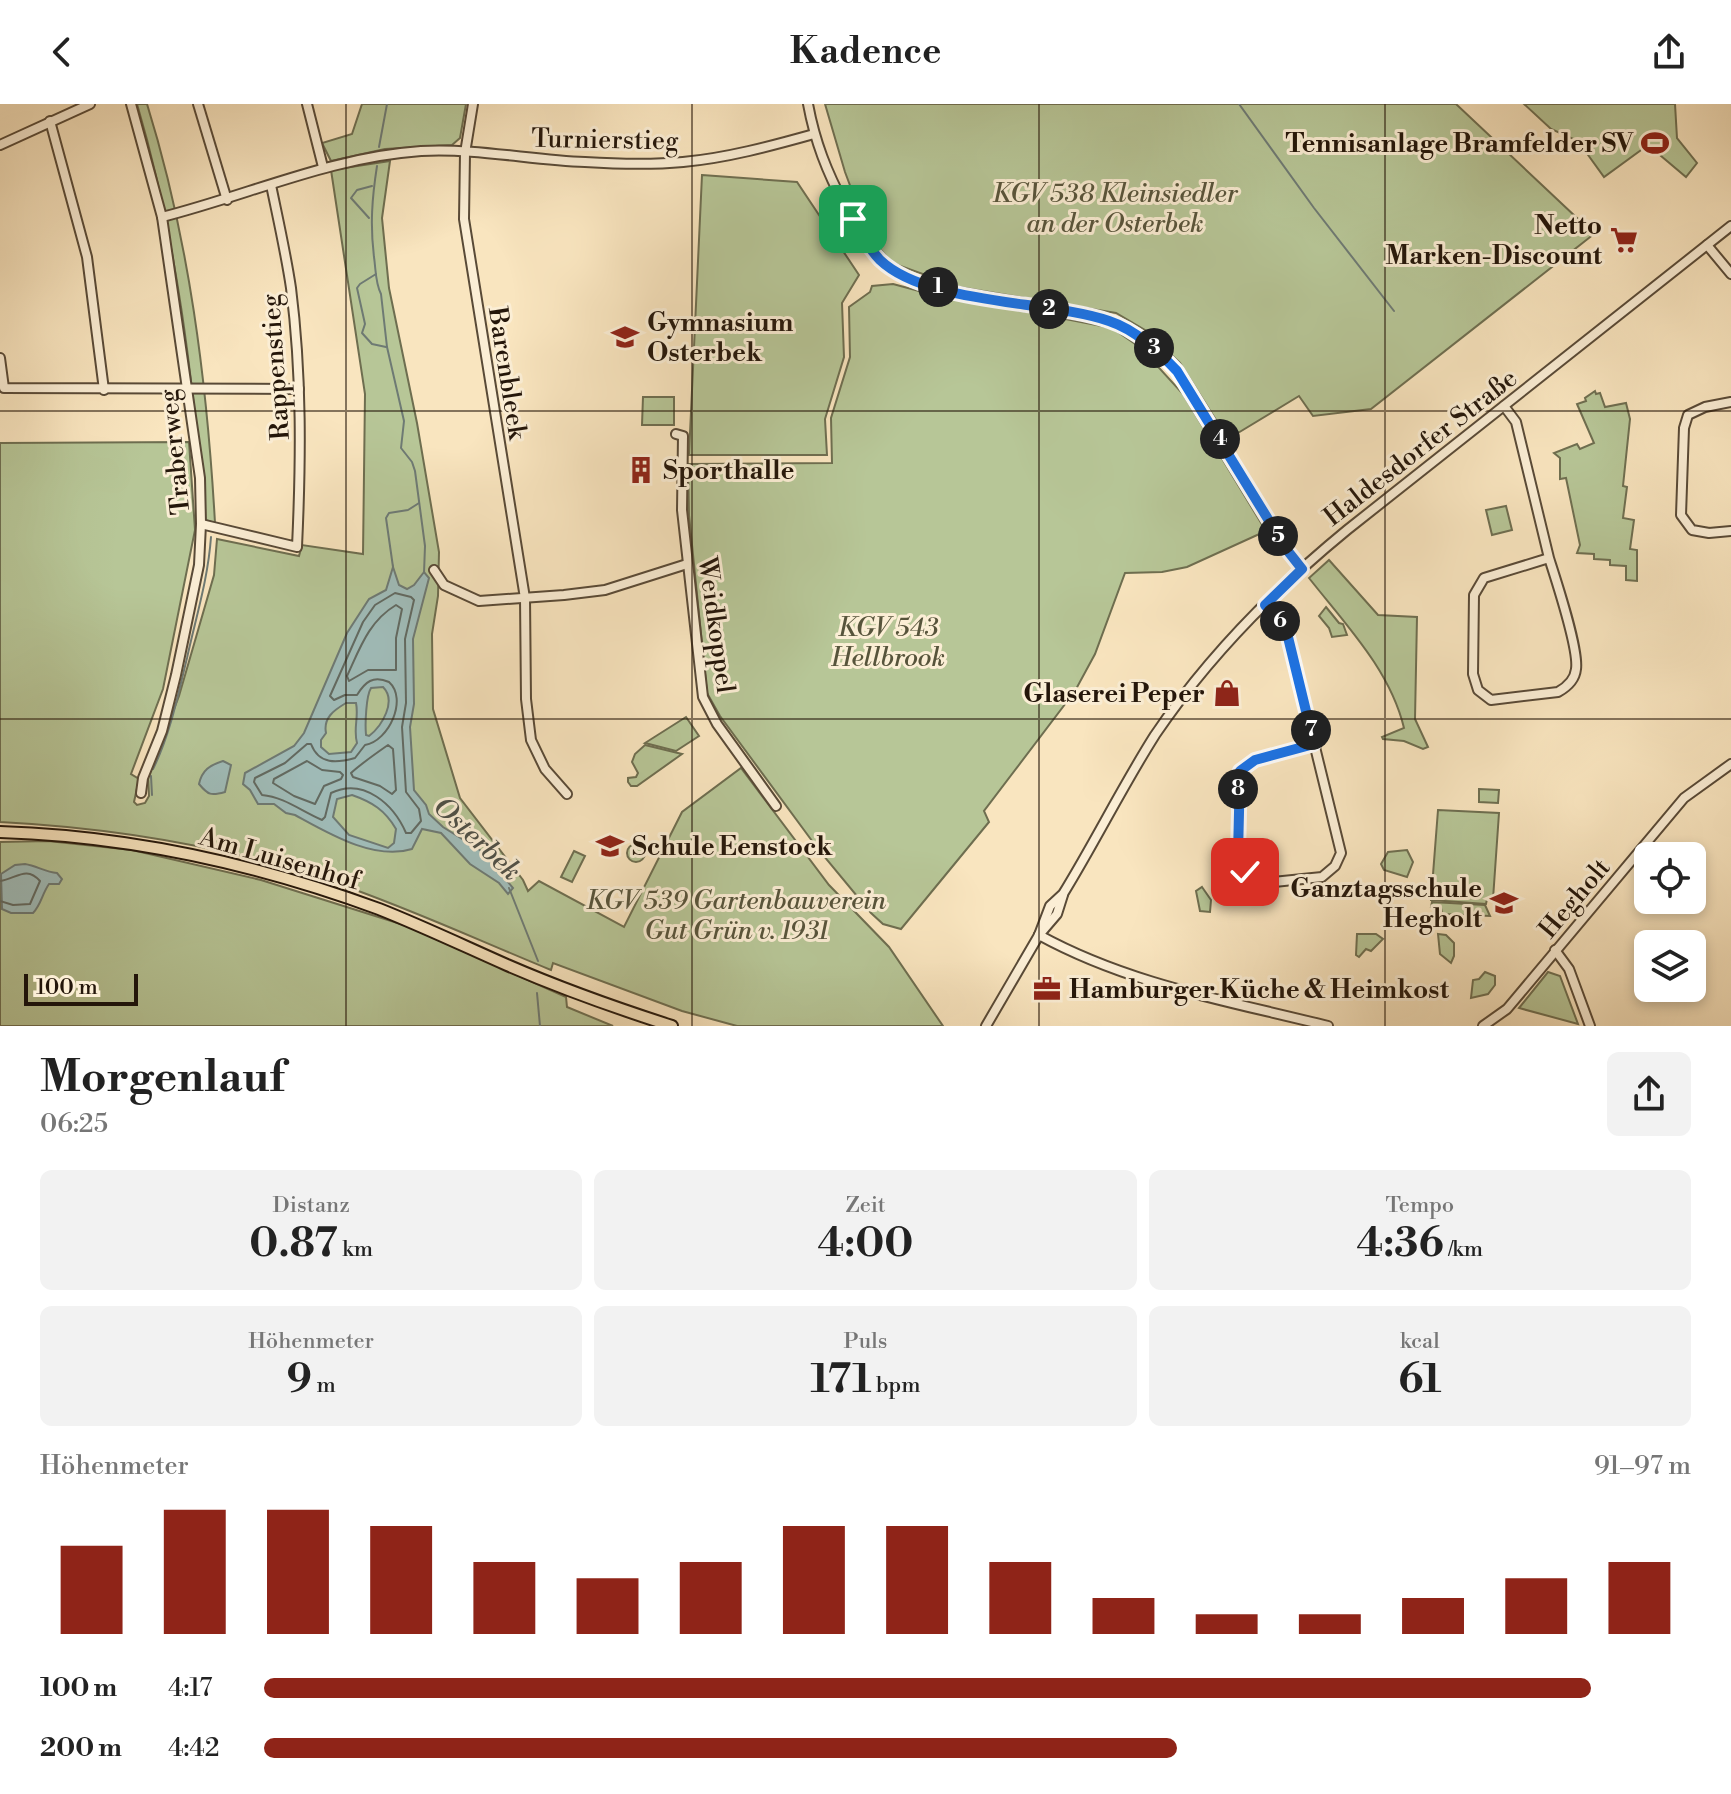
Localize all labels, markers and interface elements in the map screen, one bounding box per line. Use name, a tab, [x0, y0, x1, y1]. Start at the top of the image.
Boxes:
icon: back	[40, 30, 84, 74]
text: Kadence	[790, 30, 941, 75]
icon: share	[1647, 30, 1691, 74]
street label: Turnierstieg	[531, 123, 679, 157]
place label: Tennisanlage Bramfelder SV	[1285, 128, 1634, 160]
sports icon: Tennisanlage Bramfelder SV	[1640, 128, 1670, 158]
park label: KGV 538 Kleinsiedler an der Osterbek	[992, 178, 1239, 240]
pin	[819, 185, 887, 253]
icon: arrive	[831, 197, 875, 241]
place label: Netto Marken-Discount	[1385, 210, 1603, 272]
supermarket icon: Netto Marken-Discount	[1609, 225, 1639, 255]
pin: 1	[918, 267, 958, 307]
text: 1	[933, 273, 943, 300]
pin: 2	[1029, 289, 1069, 329]
street label: Rappenstieg	[255, 292, 297, 441]
text: 2	[1042, 295, 1056, 322]
street label: Barenbleek	[481, 304, 533, 443]
place label: Gymnasium Osterbek	[647, 307, 794, 369]
school or university icon: Gymnasium Osterbek	[610, 322, 640, 352]
pin: 3	[1134, 328, 1174, 368]
text: 3	[1147, 334, 1161, 361]
street label: Haldesdorfer Straße	[1317, 362, 1524, 533]
street label: Traberweg	[152, 387, 197, 516]
pin: 4	[1200, 419, 1240, 459]
text: 4	[1213, 425, 1227, 452]
building icon: Sporthalle	[626, 455, 656, 485]
place label: Sporthalle	[663, 455, 795, 487]
pin: 5	[1258, 516, 1298, 556]
text: 5	[1271, 522, 1285, 549]
street label: Weidkoppel	[690, 554, 741, 696]
pin: 6	[1260, 601, 1300, 641]
text: 6	[1273, 607, 1287, 634]
park label: KGV 543 Hellbrook	[830, 612, 945, 674]
place label: Glaserei Peper	[1023, 678, 1205, 710]
shop icon: Glaserei Peper	[1212, 678, 1242, 708]
pin: 7	[1291, 710, 1331, 750]
text: 7	[1305, 716, 1317, 743]
pin: 8	[1218, 769, 1258, 809]
text: 8	[1231, 775, 1245, 802]
water label: Osterbek	[426, 790, 528, 889]
street label: Am Luisenhof	[195, 820, 365, 898]
school or university icon: Schule Eenstock	[595, 831, 625, 861]
place label: Schule Eenstock	[632, 831, 833, 863]
pin	[1211, 838, 1279, 906]
map controls	[1634, 842, 1706, 1002]
button: locate	[1634, 842, 1706, 914]
icon: check	[1223, 850, 1267, 894]
street label: Hegholt	[1532, 852, 1617, 945]
place label: Ganztagsschule Hegholt	[1290, 873, 1483, 935]
park label: KGV 539 Gartenbauverein Gut Grün v. 1931	[586, 885, 886, 947]
school or university icon: Ganztagsschule Hegholt	[1489, 888, 1519, 918]
button: layers	[1634, 930, 1706, 1002]
scale bar	[24, 970, 138, 1006]
text: 100 m	[36, 974, 98, 1001]
office icon: Hamburger Küche & Heimkost	[1032, 974, 1062, 1004]
place label: Hamburger Küche & Heimkost	[1069, 974, 1450, 1006]
text: Morgenlauf	[40, 1050, 285, 1105]
button: share	[1607, 1052, 1691, 1136]
text: 06:25	[40, 1108, 108, 1140]
text: Distanz	[273, 1192, 350, 1219]
text: Zeit	[845, 1192, 886, 1219]
text: Tempo	[1385, 1192, 1454, 1219]
text: 0.87	[249, 1219, 338, 1269]
text: 4:00	[818, 1219, 913, 1269]
text: 4:36	[1357, 1219, 1444, 1269]
text: km	[338, 1236, 373, 1263]
text: /km	[1444, 1236, 1483, 1263]
text: Höhenmeter	[248, 1328, 374, 1355]
text: Puls	[844, 1328, 887, 1355]
text: kcal	[1400, 1328, 1440, 1355]
text: 9	[287, 1355, 312, 1405]
text: 171	[811, 1355, 871, 1405]
text: 61	[1398, 1355, 1441, 1405]
text: m	[312, 1372, 336, 1399]
text: bpm	[871, 1372, 920, 1399]
text: Höhenmeter	[40, 1450, 189, 1482]
text: 91–97 m	[1594, 1450, 1691, 1482]
text: 100 m	[40, 1672, 117, 1704]
text: 4:17	[168, 1672, 212, 1704]
text: 200 m	[40, 1732, 122, 1764]
text: 4:42	[168, 1732, 220, 1764]

